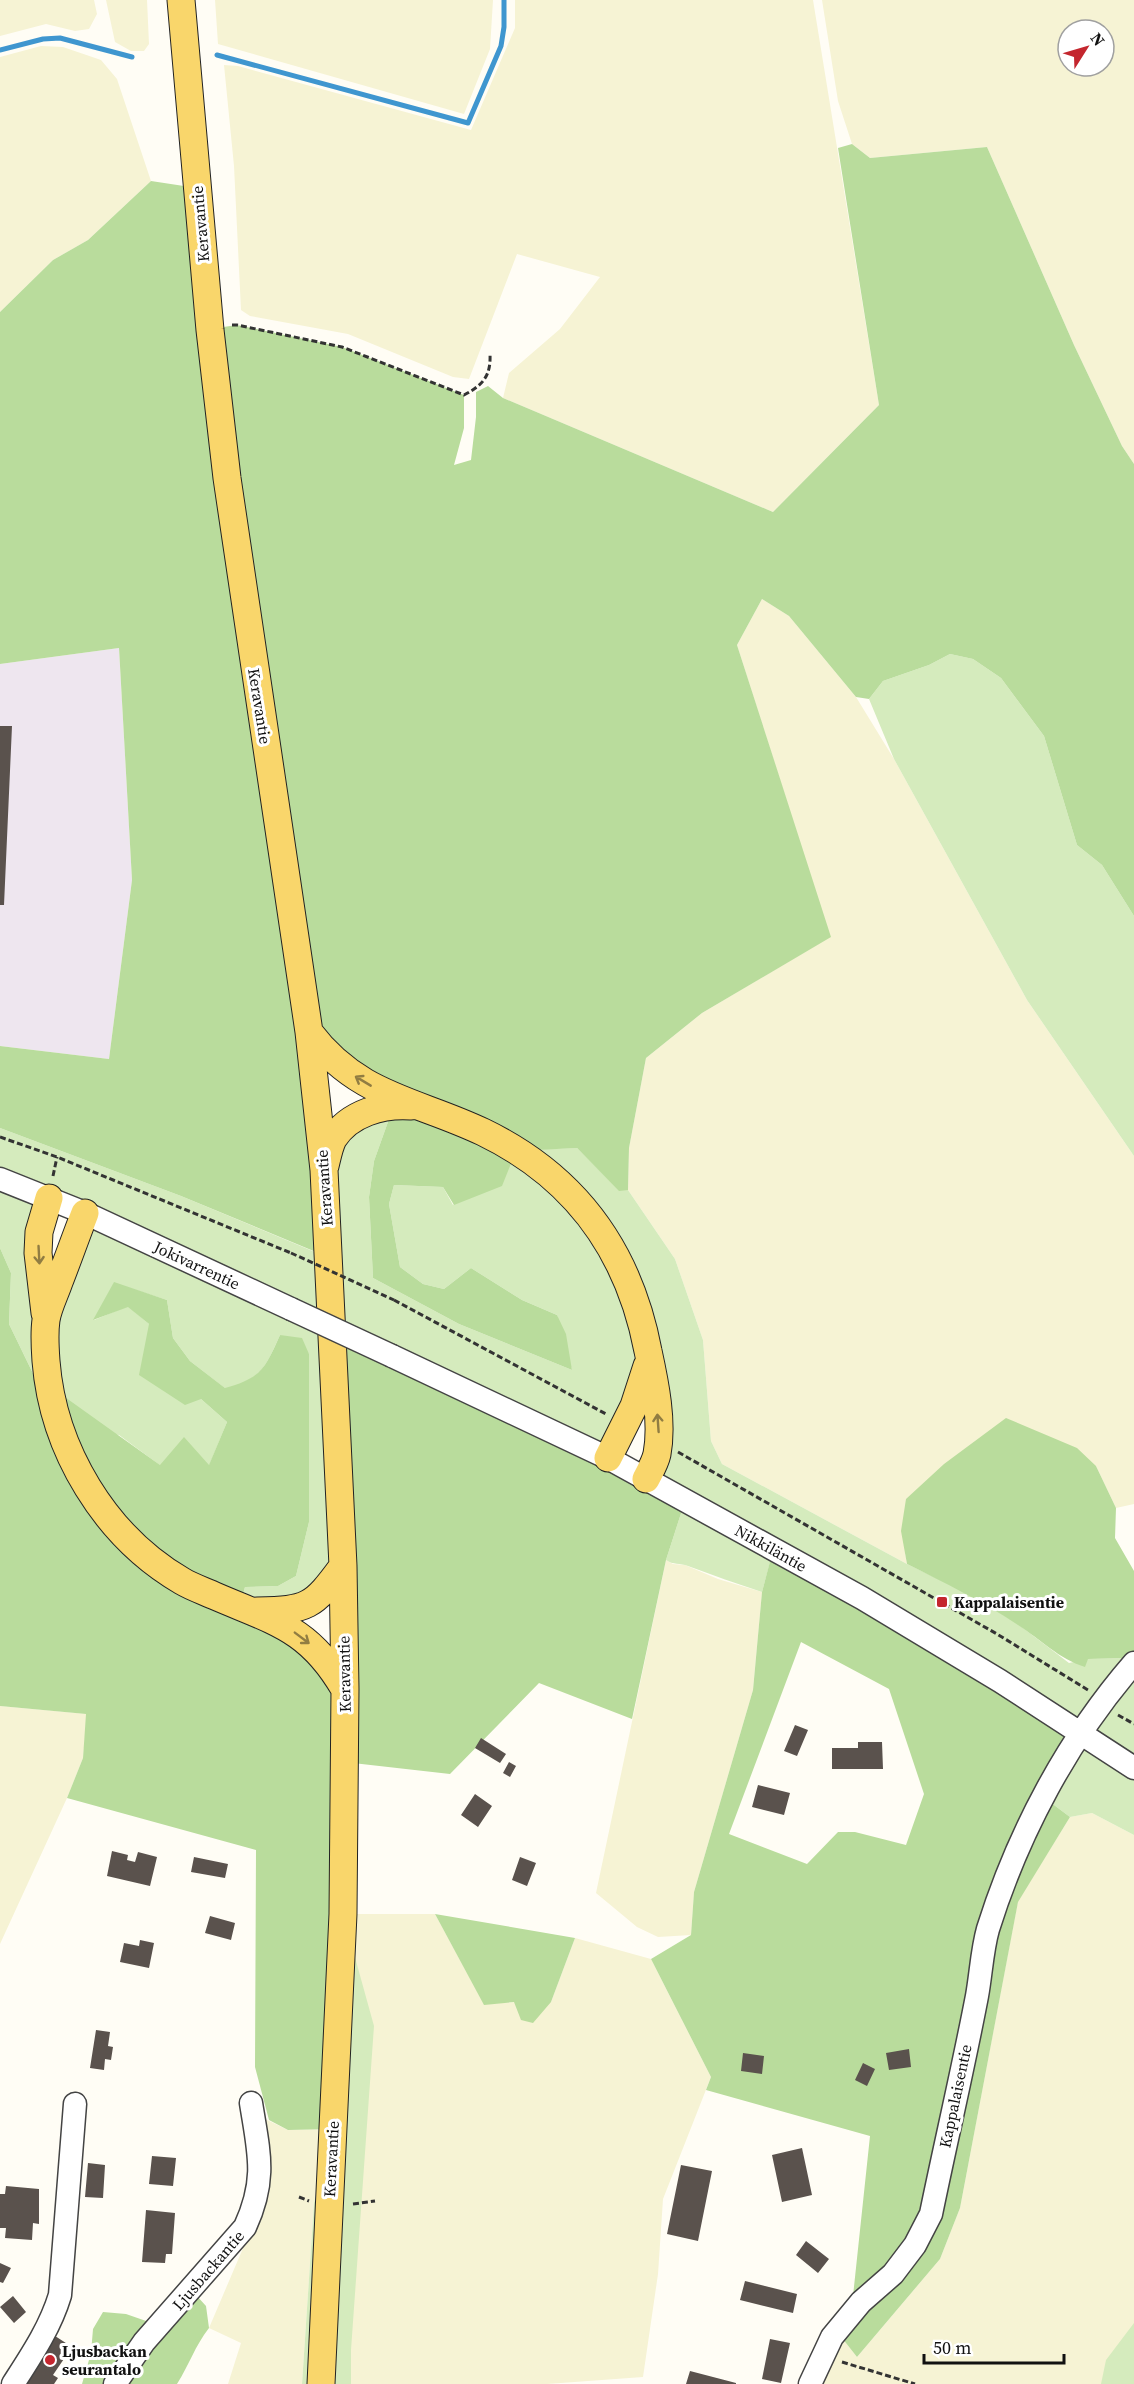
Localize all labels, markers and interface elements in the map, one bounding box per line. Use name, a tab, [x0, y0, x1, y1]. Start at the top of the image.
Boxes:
north arrow	[1056, 18, 1116, 78]
text: N	[1086, 28, 1110, 51]
street label: Keravantie	[186, 185, 214, 263]
street label: Keravantie	[243, 666, 277, 746]
one-way arrow	[354, 1074, 371, 1087]
street label: Keravantie	[310, 1149, 338, 1227]
street label: Jokivarrentie	[149, 1235, 244, 1295]
one-way arrow	[33, 1245, 44, 1265]
one-way arrow	[652, 1414, 663, 1434]
street label: Nikkiläntie	[731, 1519, 811, 1577]
place label: Kappalaisentie	[954, 1591, 1064, 1613]
marker: Kappalaisentie	[935, 1595, 949, 1609]
one-way arrow	[294, 1632, 310, 1645]
street label: Keravantie	[332, 1636, 356, 1712]
street label: Kappalaisentie	[933, 2042, 977, 2150]
street label: Keravantie	[318, 2120, 344, 2198]
street label: Ljusbackantie	[167, 2225, 249, 2315]
scale bar	[924, 2327, 1064, 2365]
text: 50 m	[933, 2335, 971, 2360]
place label: Ljusbackan seurantalo	[62, 2340, 147, 2380]
marker: Ljusbackan seurantalo	[43, 2353, 57, 2367]

